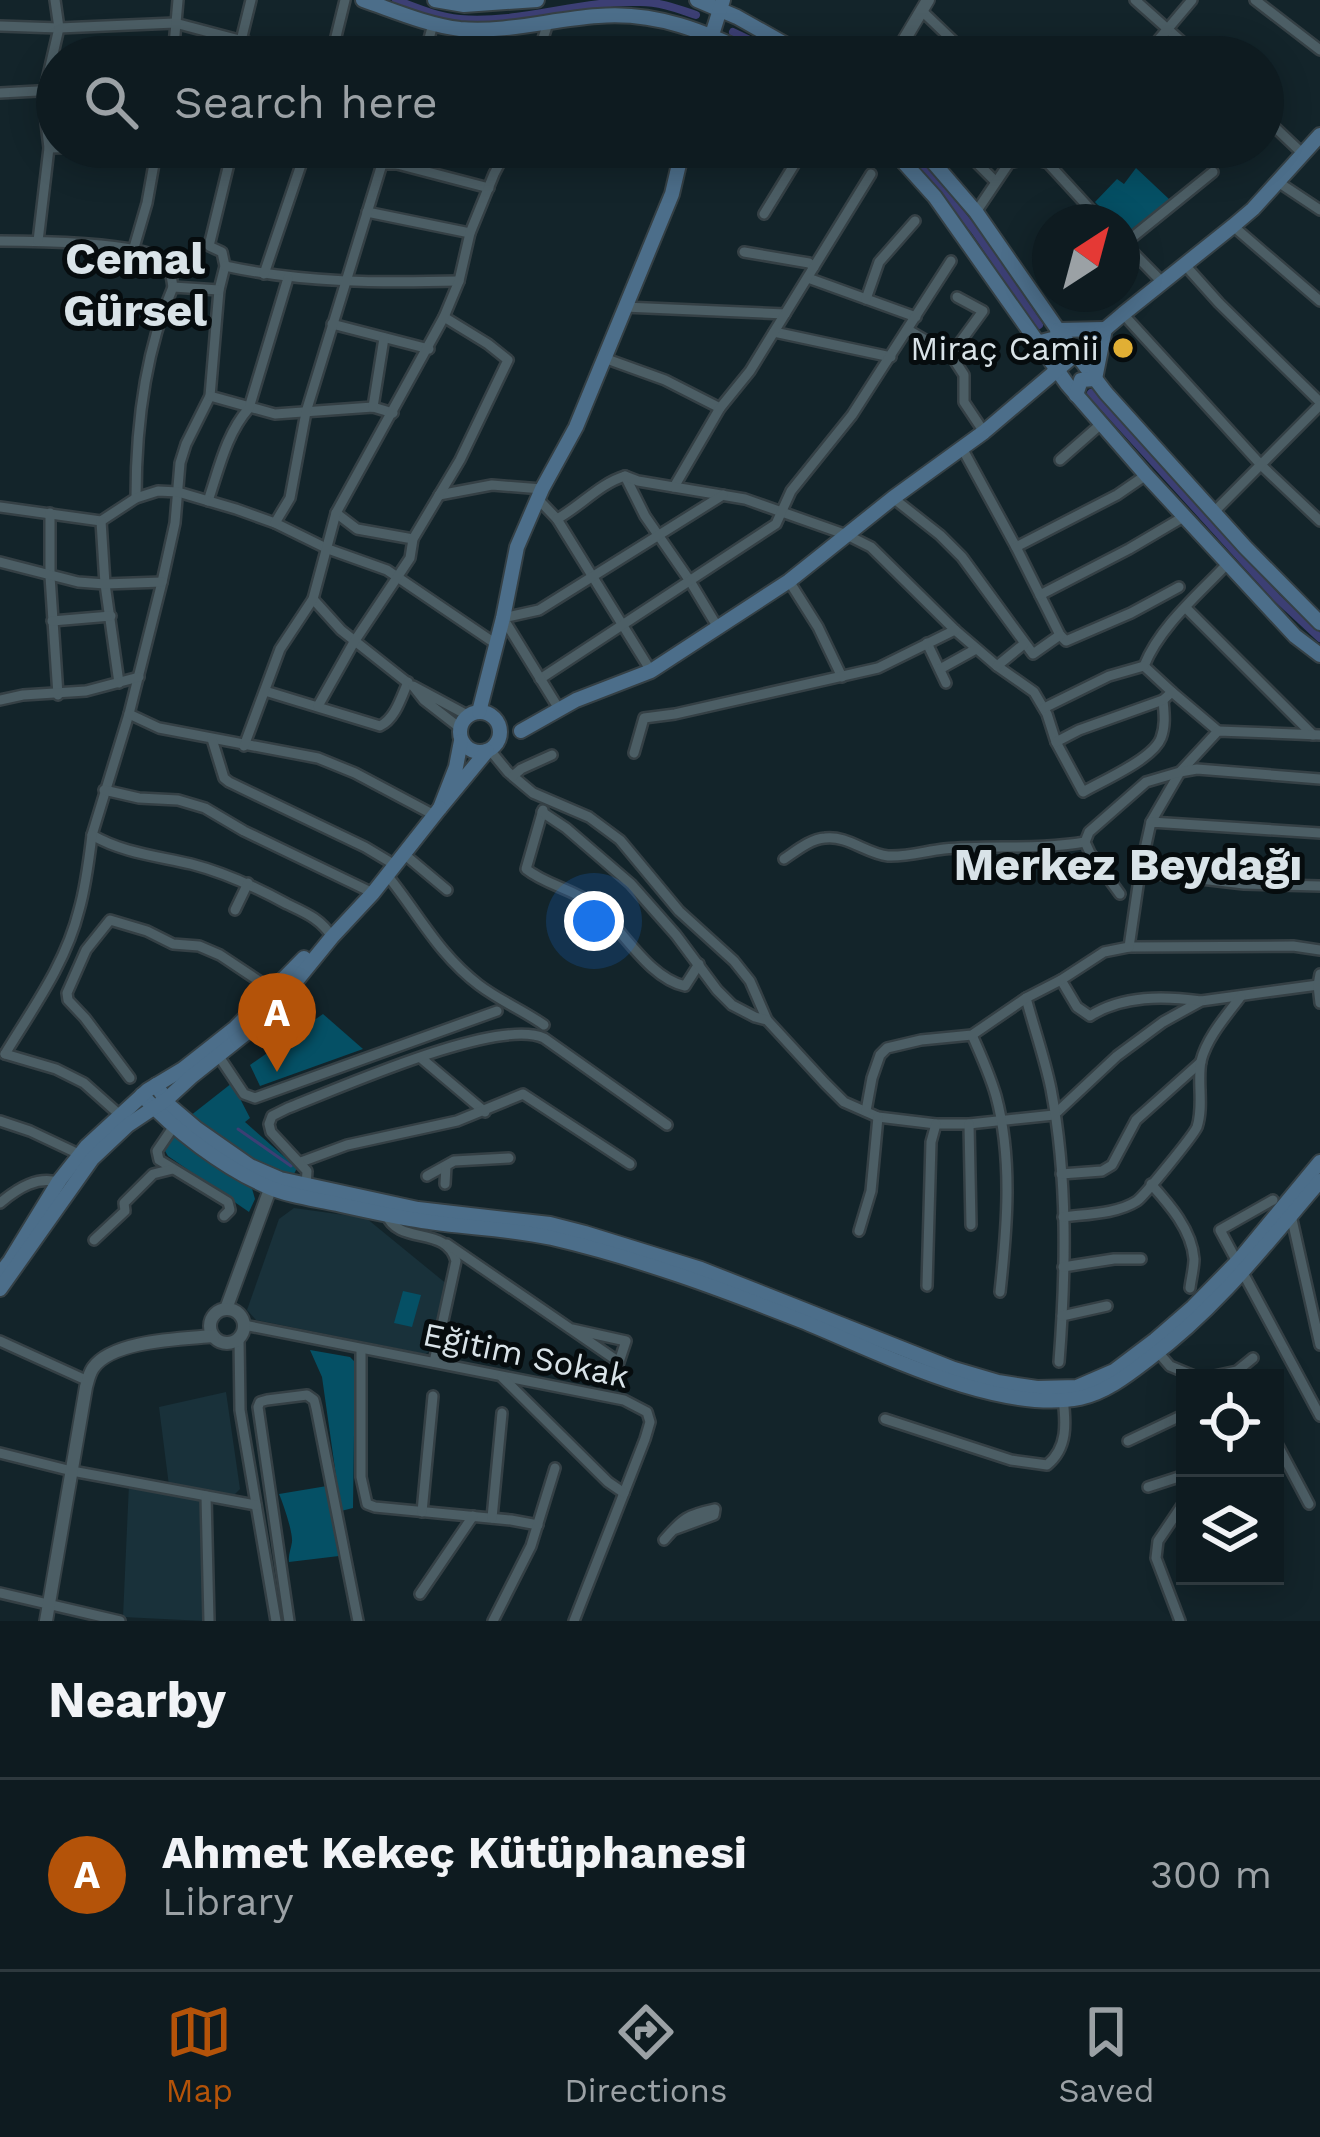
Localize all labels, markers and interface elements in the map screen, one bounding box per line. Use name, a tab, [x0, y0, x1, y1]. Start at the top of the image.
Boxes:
search box	[36, 36, 1284, 168]
icon: search	[78, 69, 144, 135]
text: Search here	[174, 76, 438, 129]
north arrow	[1032, 204, 1140, 312]
district label: Cemal Gürsel	[63, 232, 207, 337]
place label: Miraç Camii	[910, 329, 1099, 368]
marker: Miraç Camii	[1110, 335, 1136, 361]
district label: Merkez Beydağı	[954, 838, 1302, 891]
your location	[564, 891, 624, 951]
pin: A	[238, 973, 316, 1072]
street label: Eğitim Sokak	[420, 1314, 632, 1396]
map controls	[1176, 1369, 1284, 1585]
button: locate	[1176, 1369, 1284, 1477]
button: layers	[1176, 1477, 1284, 1585]
text: Nearby	[48, 1670, 226, 1729]
text: Ahmet Kekeç Kütüphanesi	[162, 1826, 747, 1879]
text: A	[74, 1852, 100, 1897]
text: 300 m	[1150, 1852, 1272, 1897]
text: Library	[162, 1879, 294, 1924]
tab: Map	[166, 1999, 233, 2110]
tab: Directions	[564, 1999, 727, 2110]
tab: Saved	[1059, 1999, 1154, 2110]

